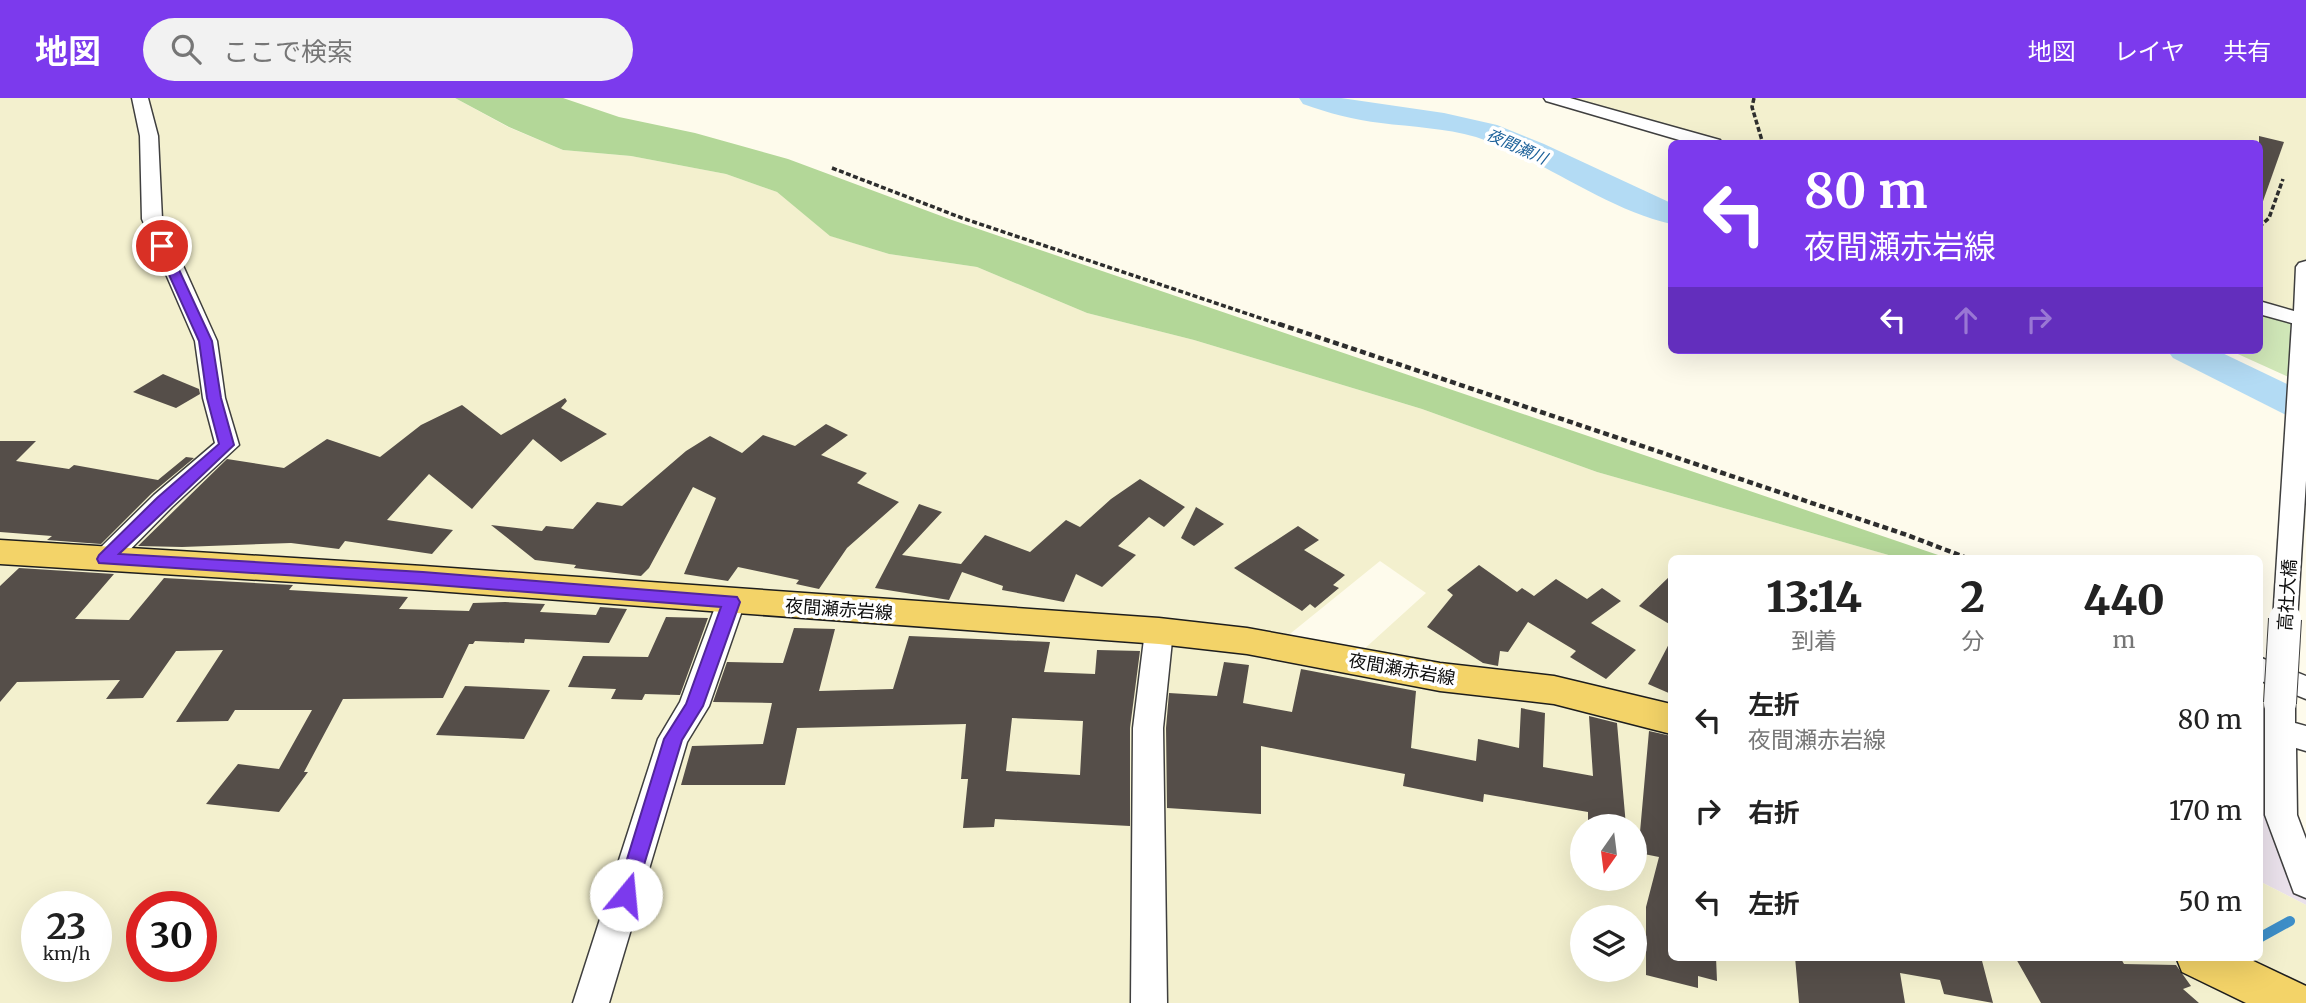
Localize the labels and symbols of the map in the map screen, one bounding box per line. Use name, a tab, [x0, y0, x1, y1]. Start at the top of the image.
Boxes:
water label: 夜間瀬川	[1484, 124, 1552, 169]
pin	[132, 216, 192, 276]
street label: 高社大橋	[2273, 558, 2301, 632]
street label: 夜間瀬赤岩線	[784, 594, 894, 624]
street label: 夜間瀬赤岩線	[1347, 648, 1457, 690]
north arrow	[1570, 814, 1647, 891]
position arrow	[589, 858, 663, 932]
speed limit sign: 30	[126, 891, 217, 982]

